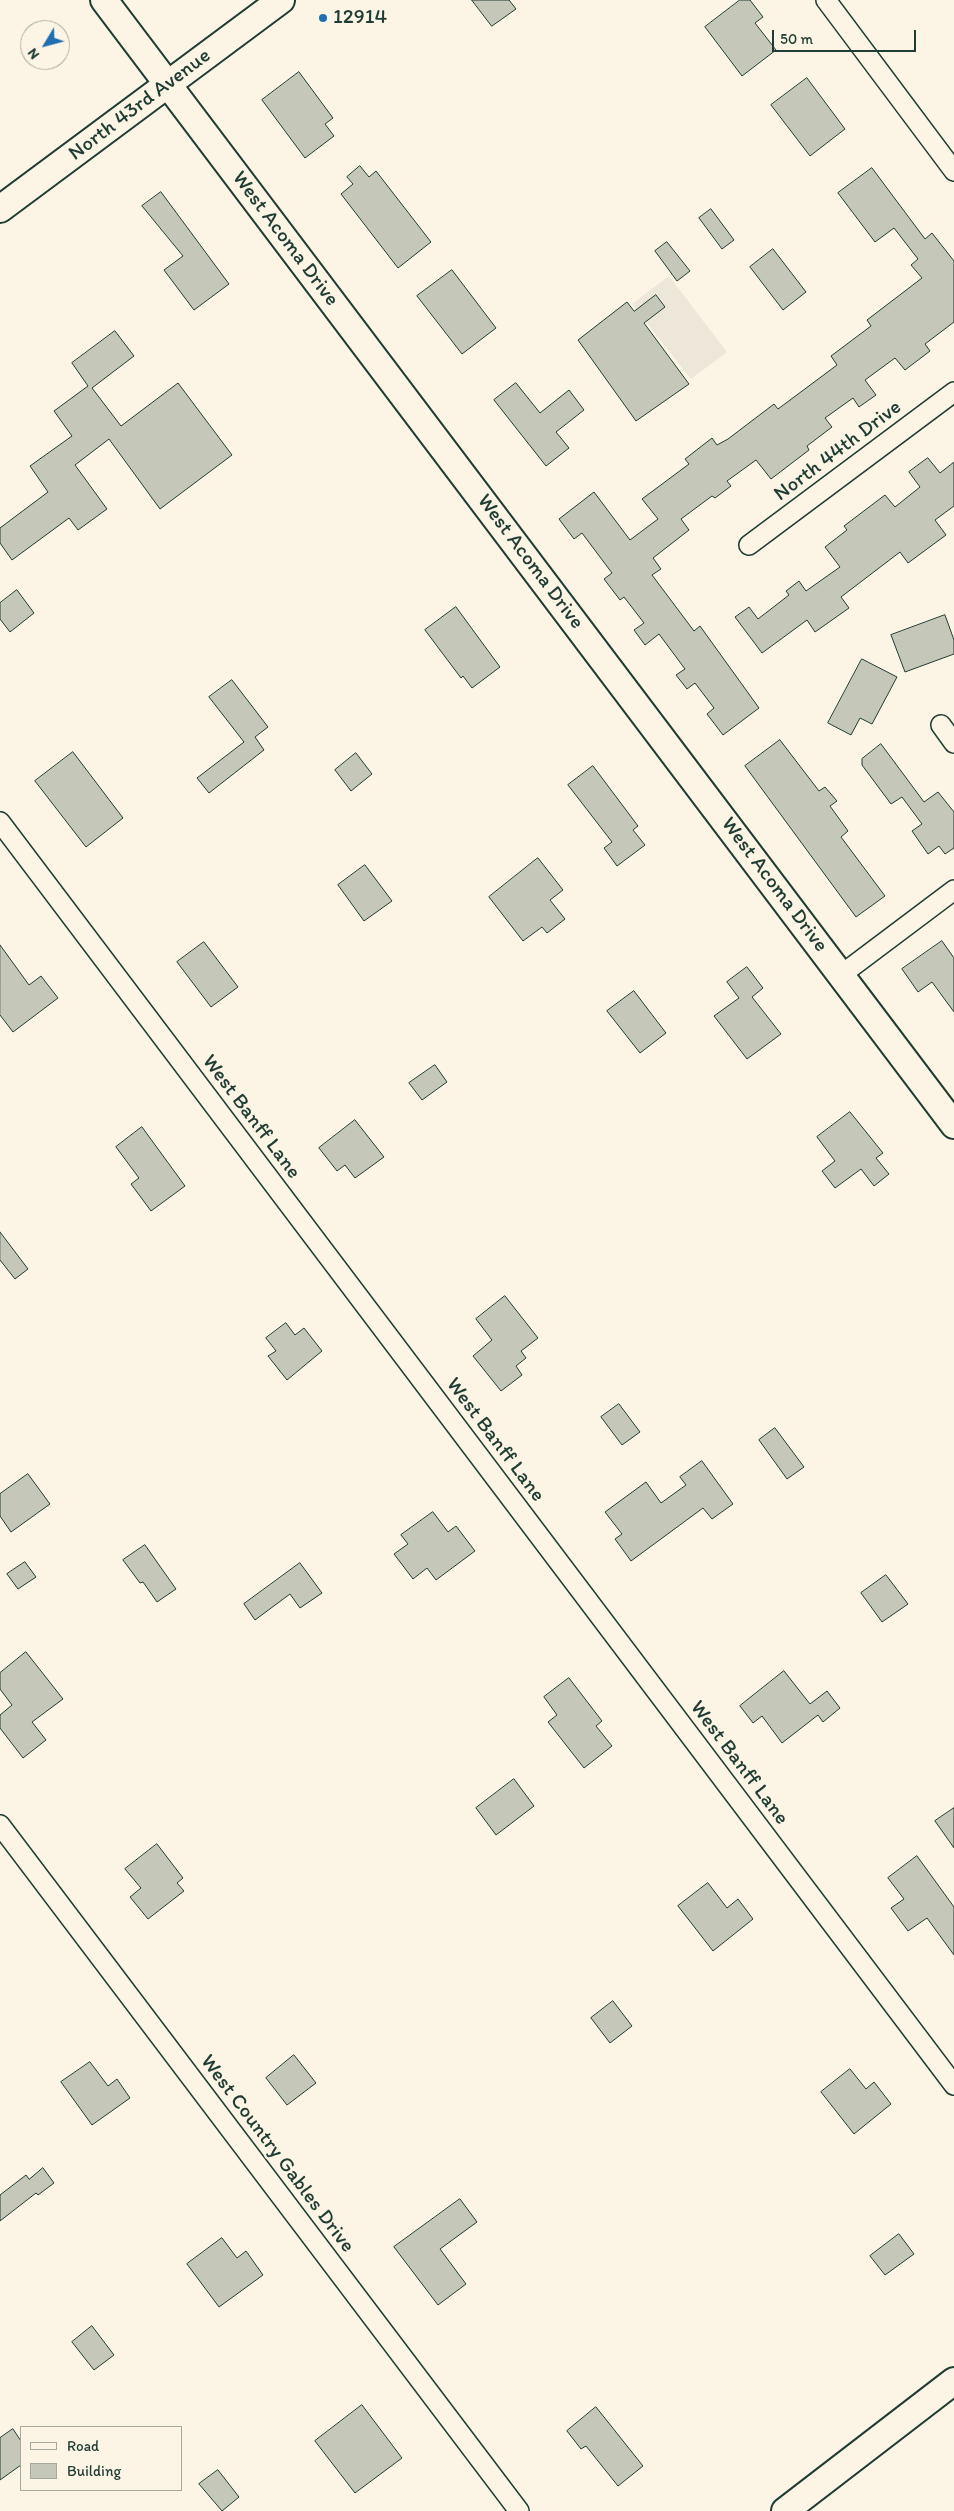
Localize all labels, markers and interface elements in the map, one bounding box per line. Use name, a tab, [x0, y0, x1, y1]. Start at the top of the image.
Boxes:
place label: 12914	[333, 5, 387, 31]
marker: 12914	[317, 12, 329, 24]
north arrow	[20, 20, 70, 70]
scale bar	[774, 20, 918, 52]
text: 50 m	[780, 30, 813, 48]
street label: North 43rd Avenue	[64, 43, 216, 167]
text: N	[24, 45, 43, 63]
street label: West Acoma Drive	[226, 167, 344, 311]
street label: North 44th Drive	[769, 395, 907, 507]
street label: West Acoma Drive	[471, 490, 589, 634]
street label: West Acoma Drive	[715, 813, 833, 957]
street label: West Banff Lane	[196, 1050, 306, 1184]
street label: West Banff Lane	[440, 1373, 550, 1507]
street label: West Banff Lane	[684, 1696, 794, 1830]
street label: West Country Gables Drive	[194, 2050, 360, 2258]
legend	[20, 2426, 182, 2491]
text: Road	[67, 2437, 99, 2455]
text: Building	[67, 2462, 121, 2480]

